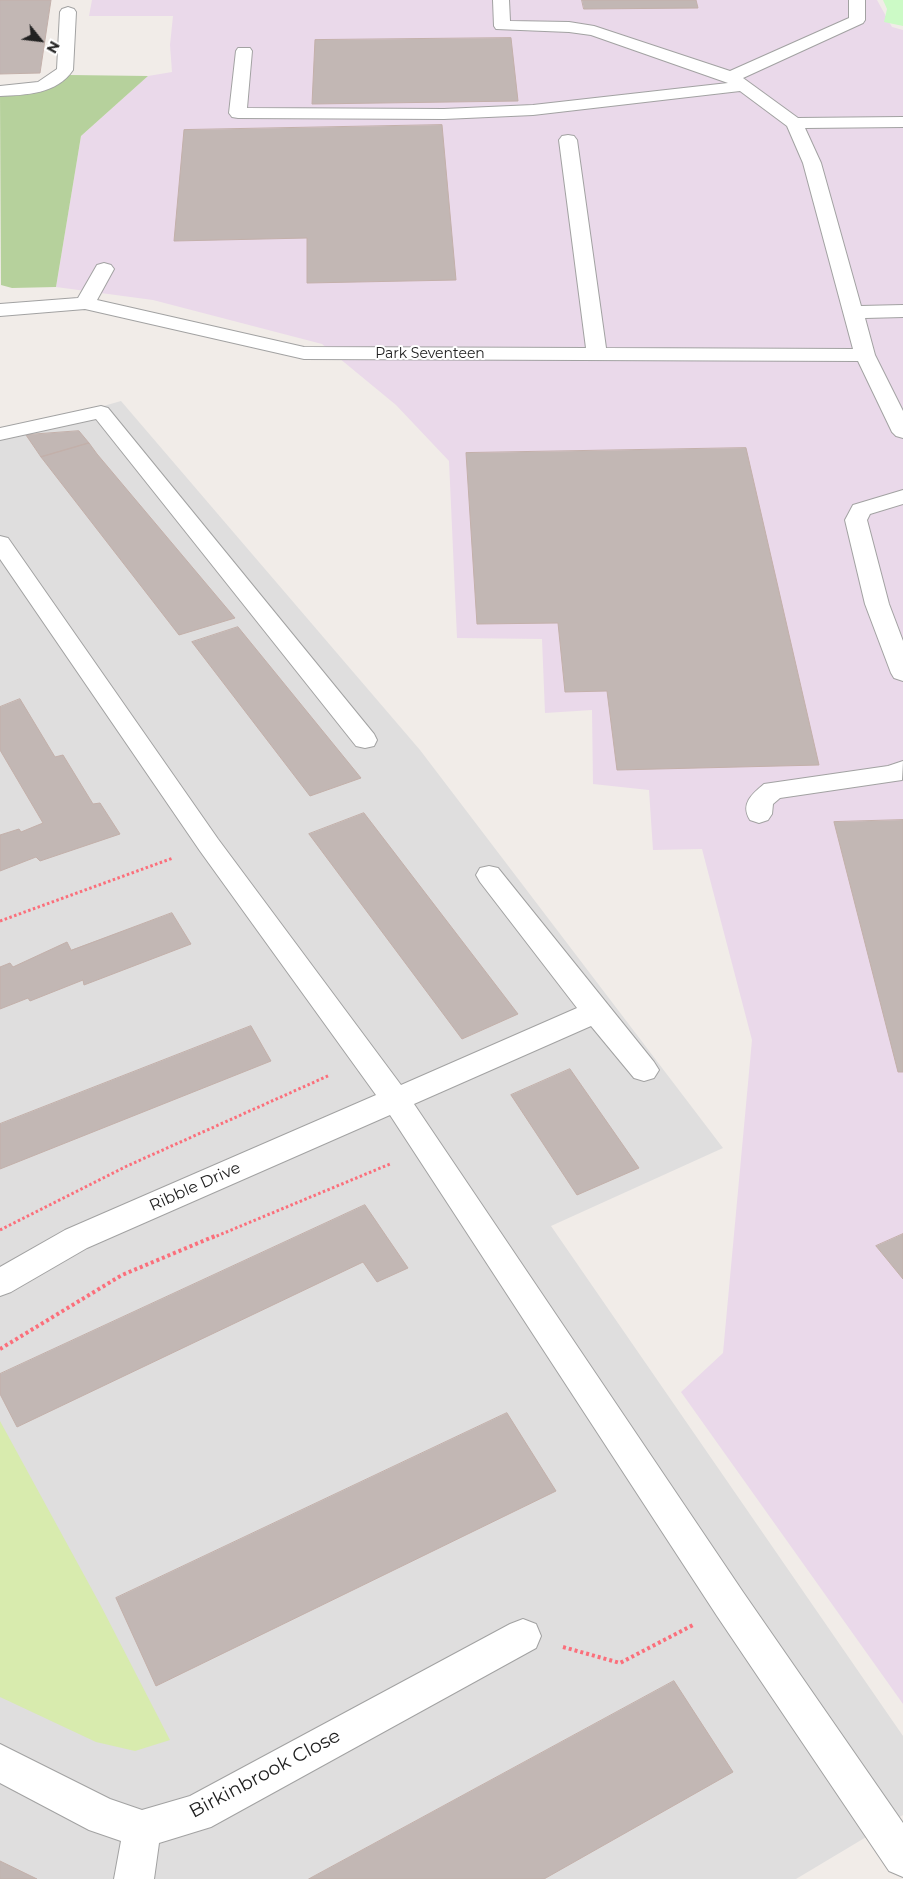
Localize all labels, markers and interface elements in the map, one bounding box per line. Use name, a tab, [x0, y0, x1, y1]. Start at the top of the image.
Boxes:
north arrow	[15, 15, 65, 65]
text: N	[43, 38, 64, 57]
street label: Park Seventeen	[375, 346, 485, 362]
street label: Ribble Drive	[146, 1158, 244, 1216]
street label: Birkinbrook Close	[186, 1725, 344, 1823]

